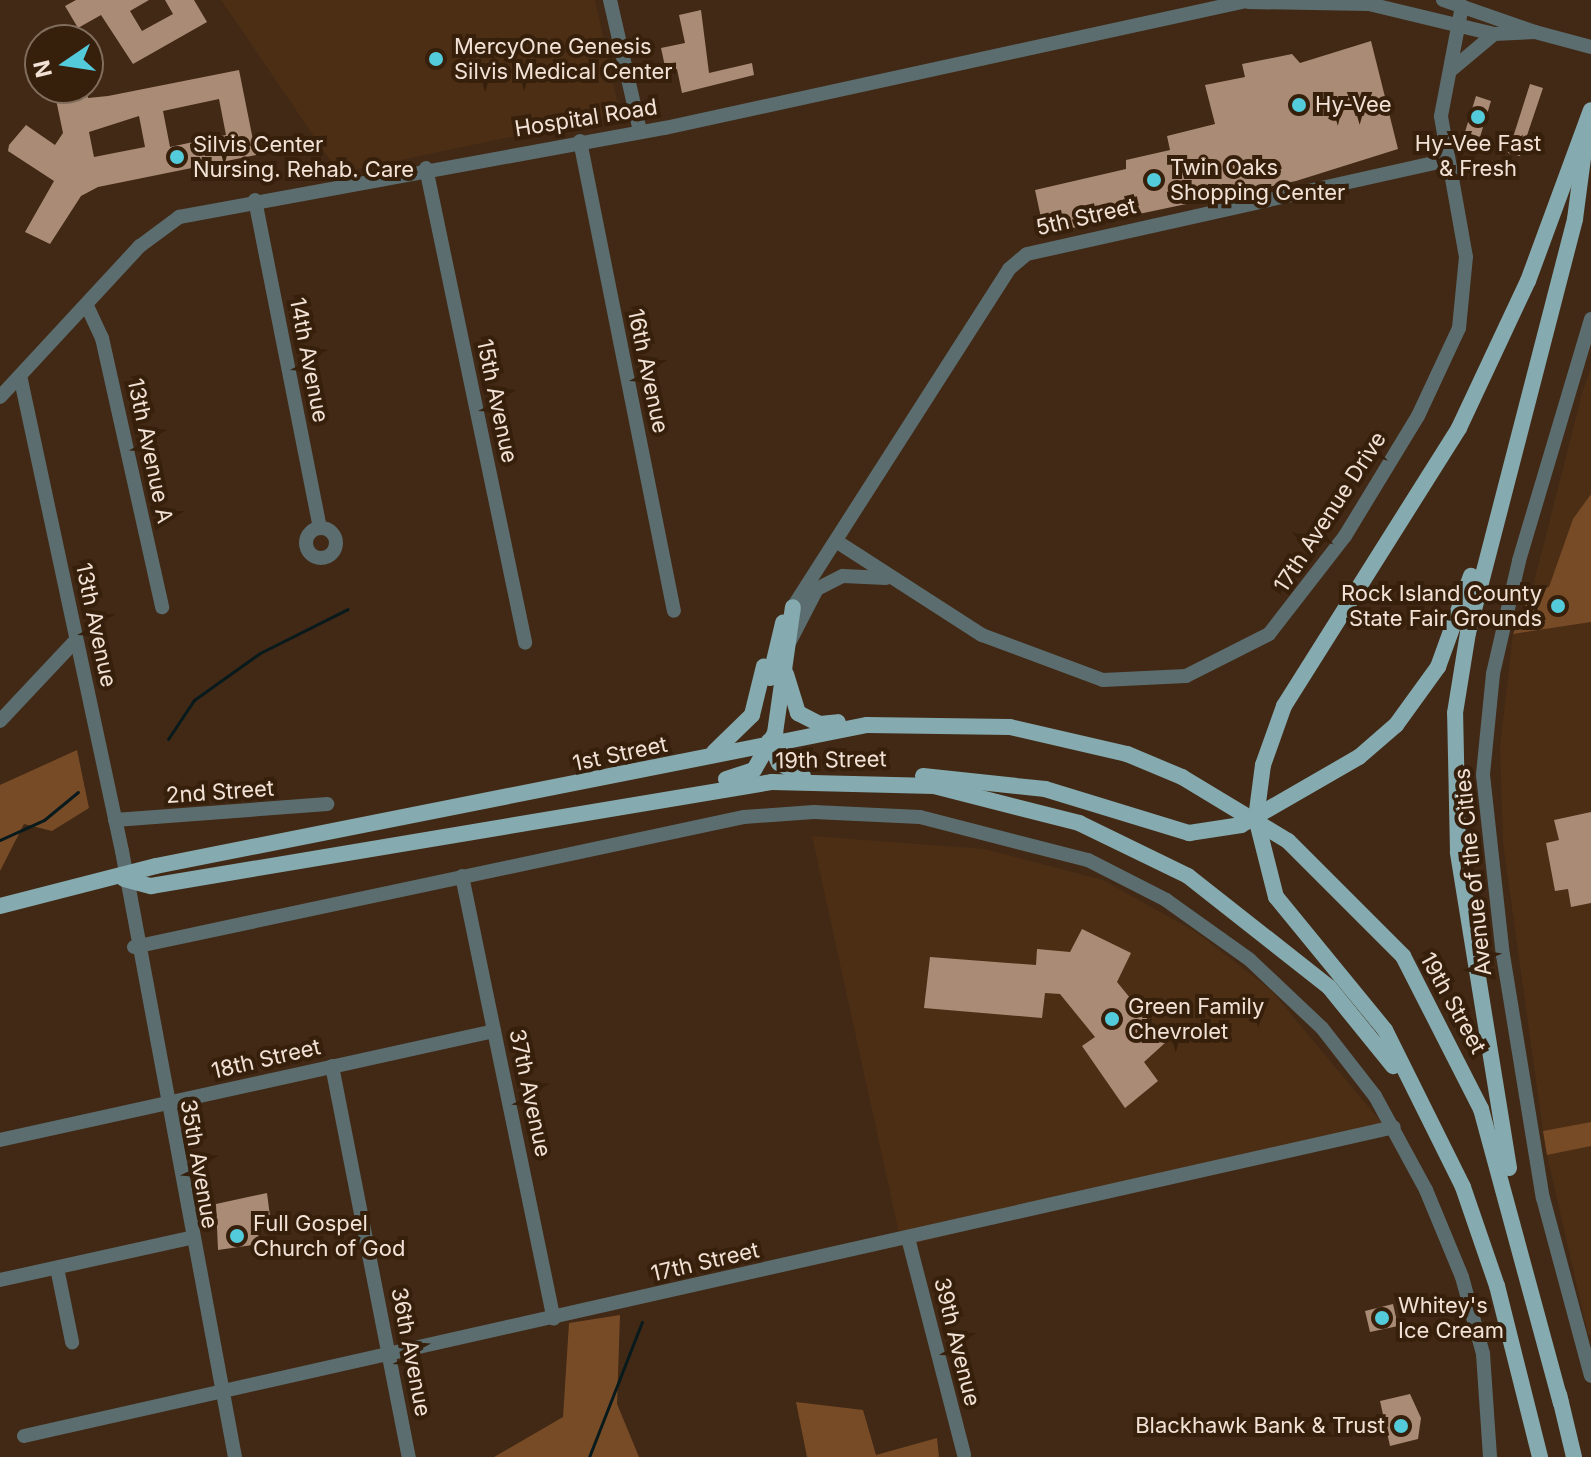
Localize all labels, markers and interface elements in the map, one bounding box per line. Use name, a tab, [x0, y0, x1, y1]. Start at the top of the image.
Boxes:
north arrow	[24, 24, 104, 104]
place label: MercyOne Genesis Silvis Medical Center	[454, 33, 673, 84]
marker: MercyOne Genesis Silvis Medical Center	[425, 48, 447, 70]
text: N	[28, 58, 57, 80]
place label: Hy-Vee	[1315, 92, 1392, 118]
street label: Hospital Road	[513, 94, 659, 142]
marker: Hy-Vee	[1290, 96, 1308, 114]
marker: Hy-Vee Fast & Fresh	[1469, 108, 1487, 126]
place label: Hy-Vee Fast & Fresh	[1415, 130, 1541, 182]
place label: Silvis Center Nursing. Rehab. Care	[193, 131, 414, 182]
marker: Silvis Center Nursing. Rehab. Care	[168, 148, 186, 166]
place label: Twin Oaks Shopping Center	[1170, 154, 1345, 206]
marker: Twin Oaks Shopping Center	[1145, 171, 1163, 189]
street label: 5th Street	[1033, 193, 1139, 241]
street label: 14th Avenue	[284, 295, 334, 425]
street label: 16th Avenue	[622, 307, 674, 435]
street label: 15th Avenue	[471, 337, 523, 465]
street label: 13th Avenue A	[122, 376, 178, 526]
street label: 17th Avenue Drive	[1268, 427, 1392, 597]
street label: 13th Avenue	[70, 561, 122, 689]
place label: Rock Island County State Fair Grounds	[1341, 580, 1542, 632]
marker: Rock Island County State Fair Grounds	[1549, 597, 1567, 615]
street label: 1st Street	[570, 731, 670, 777]
street label: 19th Street	[775, 746, 887, 774]
street label: Avenue of the Cities	[1449, 767, 1497, 977]
street label: 2nd Street	[165, 775, 275, 809]
street label: 19th Street	[1414, 948, 1492, 1058]
place label: Green Family Chevrolet	[1128, 993, 1264, 1044]
marker: Green Family Chevrolet	[1103, 1010, 1121, 1028]
street label: 37th Avenue	[504, 1027, 556, 1159]
street label: 18th Street	[209, 1034, 323, 1084]
street label: 35th Avenue	[175, 1097, 223, 1231]
place label: Full Gospel Church of God	[253, 1210, 405, 1262]
marker: Full Gospel Church of God	[228, 1227, 246, 1245]
street label: 17th Street	[649, 1237, 761, 1287]
street label: 39th Avenue	[928, 1275, 986, 1409]
street label: 36th Avenue	[386, 1285, 436, 1419]
place label: Whitey's Ice Cream	[1398, 1292, 1504, 1344]
marker: Whitey's Ice Cream	[1373, 1309, 1391, 1327]
place label: Blackhawk Bank & Trust	[1135, 1413, 1385, 1439]
marker: Blackhawk Bank & Trust	[1392, 1417, 1410, 1435]

